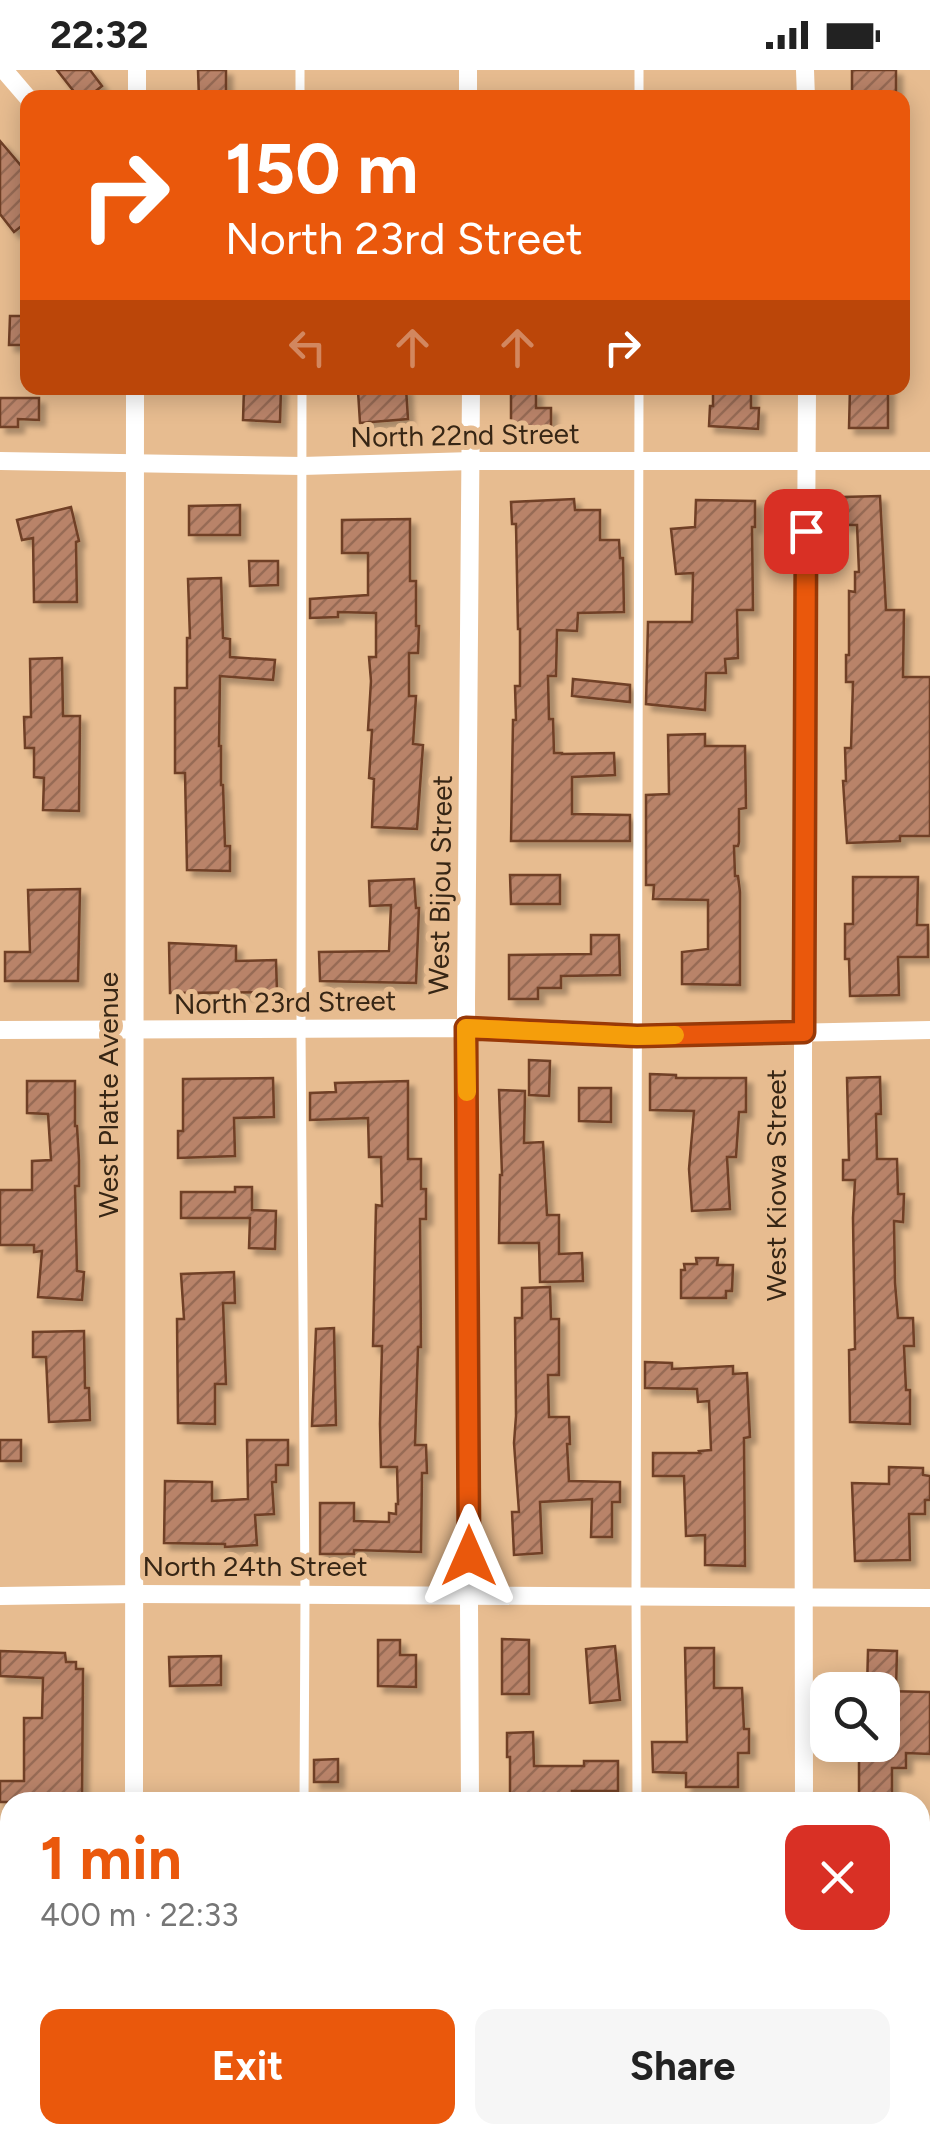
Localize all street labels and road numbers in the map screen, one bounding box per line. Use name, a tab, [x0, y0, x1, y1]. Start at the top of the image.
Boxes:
street label: North 22nd Street	[350, 416, 580, 454]
street label: West Bijou Street	[421, 775, 459, 995]
street label: West Platte Avenue	[91, 972, 125, 1218]
street label: North 23rd Street	[173, 983, 397, 1021]
street label: West Kiowa Street	[759, 1069, 793, 1301]
street label: North 24th Street	[142, 1549, 368, 1583]

